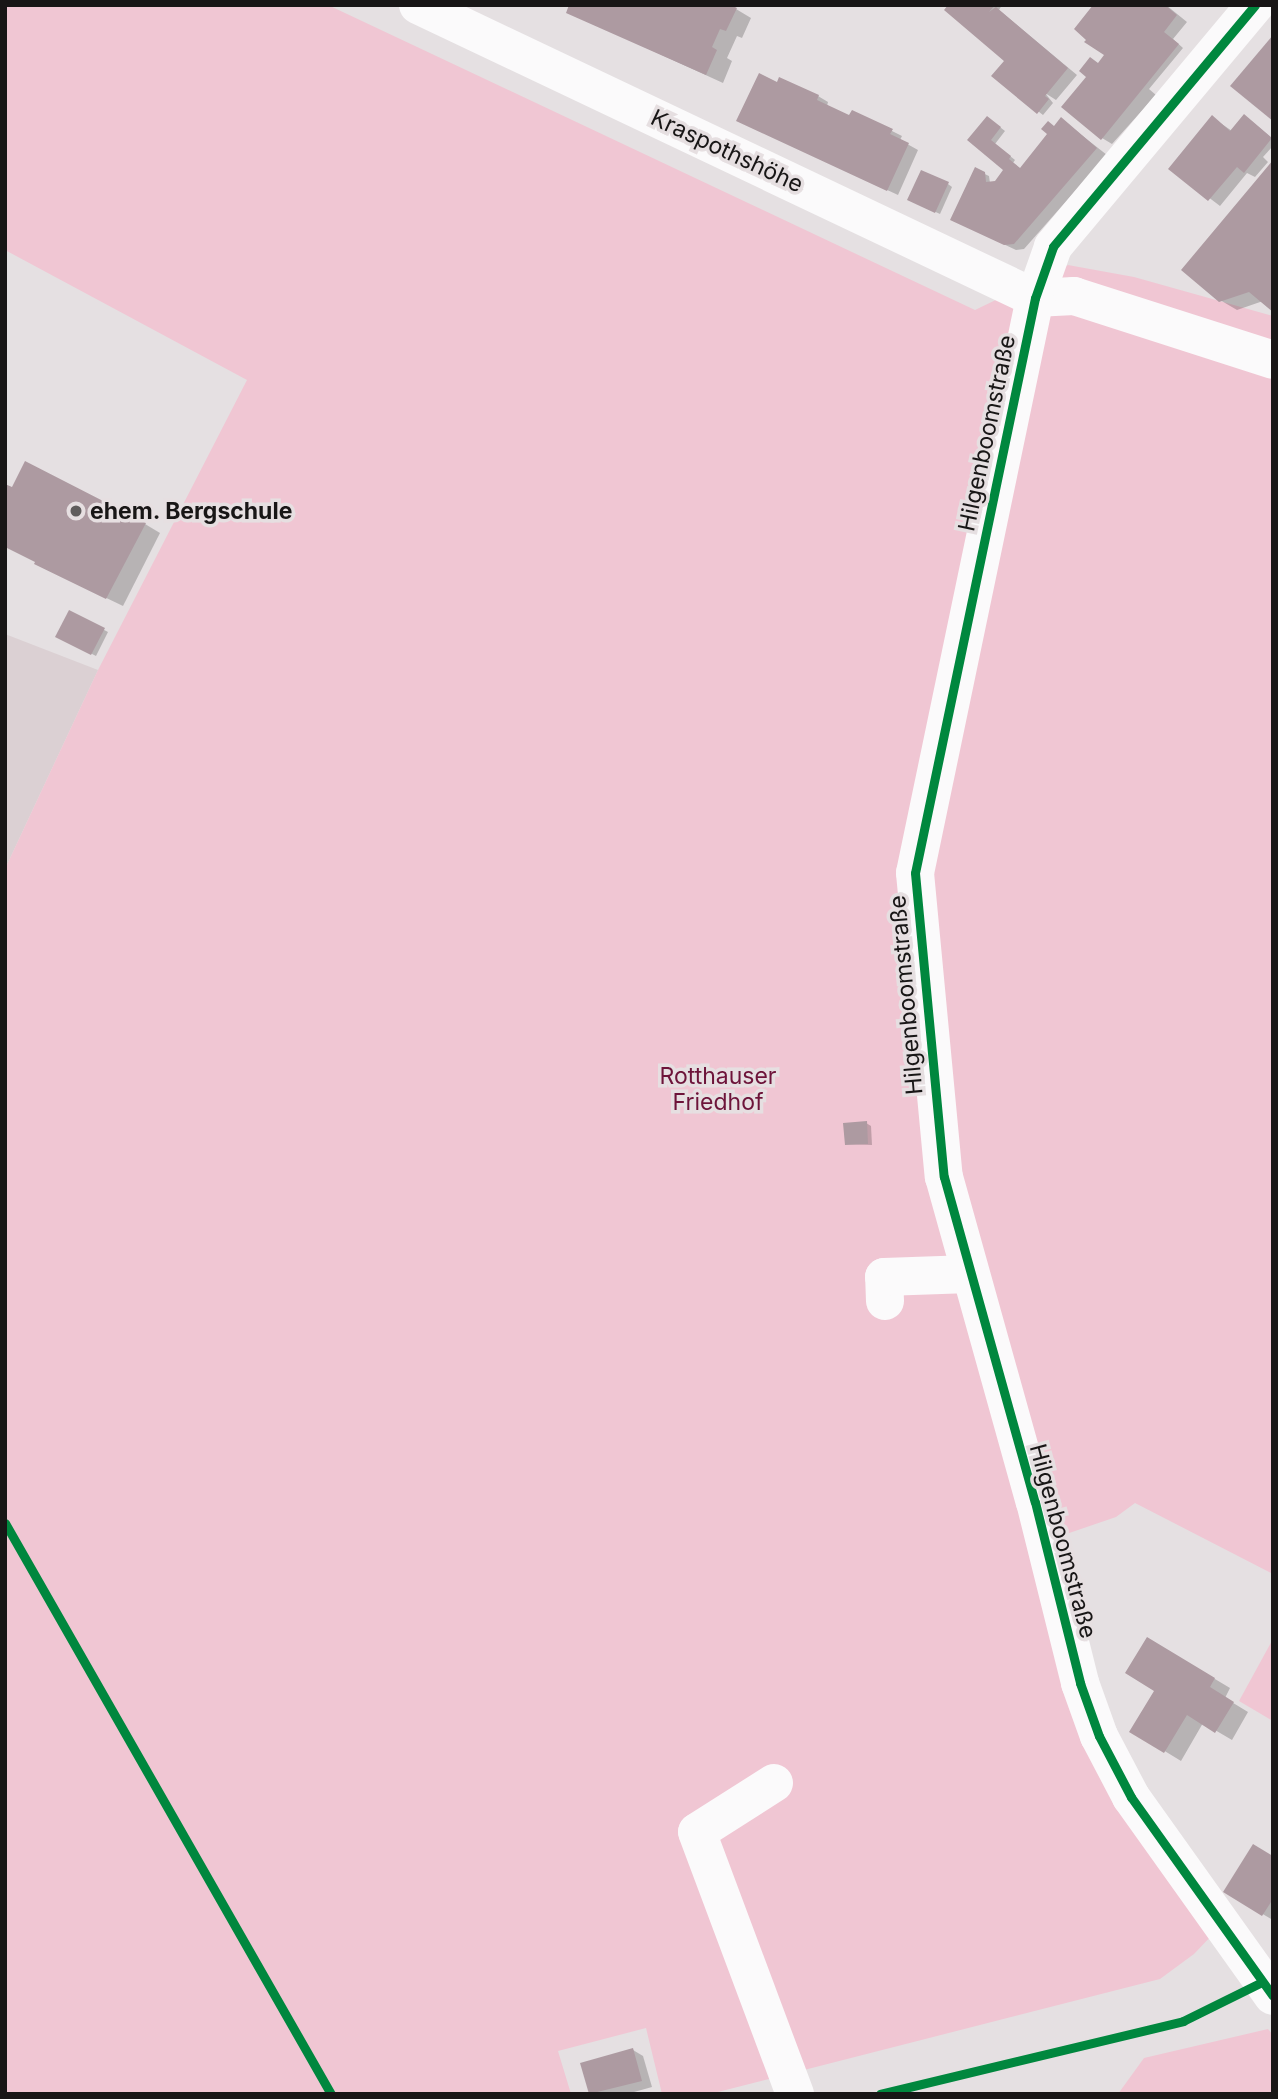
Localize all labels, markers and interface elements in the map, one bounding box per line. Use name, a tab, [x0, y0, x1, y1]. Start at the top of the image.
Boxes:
street label: Kraspothshöhe	[647, 104, 807, 198]
street label: Hilgenboomstraße	[953, 332, 1021, 534]
place label: ehem. Bergschule	[90, 497, 293, 525]
marker: ehem. Bergschule	[68, 503, 84, 519]
street label: Hilgenboomstraße	[884, 894, 928, 1096]
park label: Rotthauser Friedhof	[659, 1062, 777, 1116]
street label: Hilgenboomstraße	[1024, 1441, 1102, 1641]

